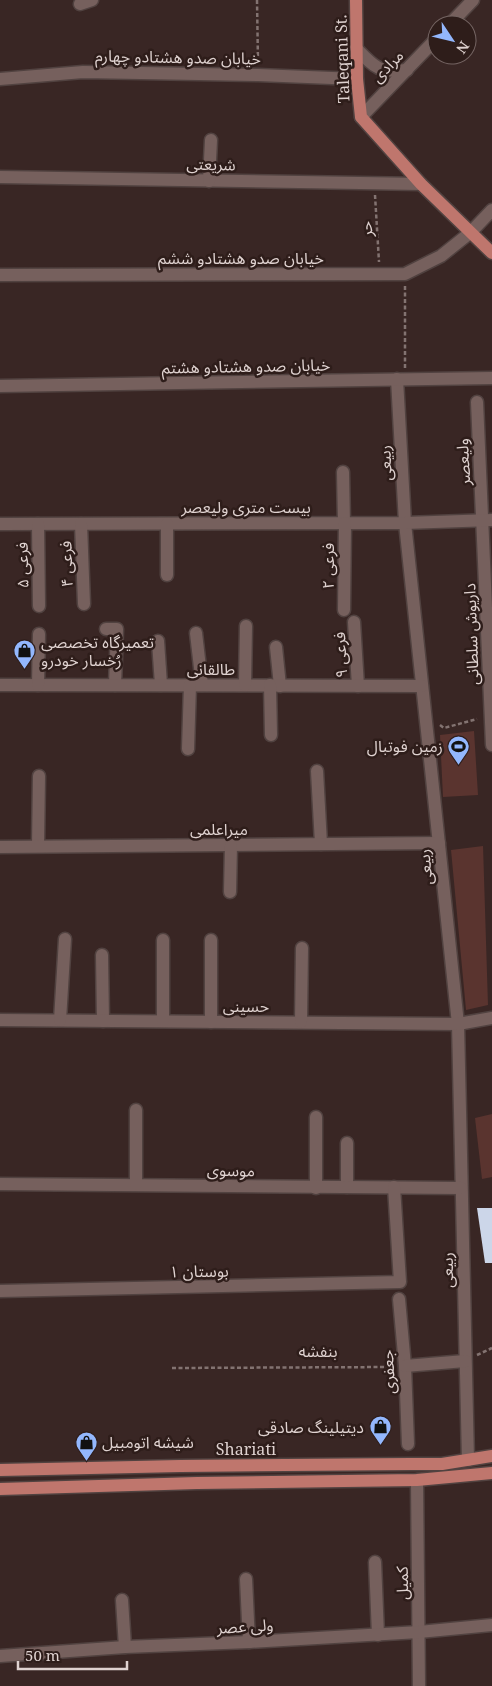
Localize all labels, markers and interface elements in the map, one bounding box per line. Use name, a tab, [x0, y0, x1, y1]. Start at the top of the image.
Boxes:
street label: Taleqani St.	[329, 14, 355, 104]
north arrow	[427, 15, 477, 65]
text: N	[452, 38, 474, 58]
street label: خیابان صدو هشتادو چهارم	[95, 45, 261, 71]
street label: مرادی	[366, 45, 408, 87]
street label: شریعتی	[186, 153, 236, 175]
street label: حر	[355, 221, 377, 238]
street label: خیابان صدو هشتادو ششم	[158, 247, 324, 271]
street label: خیابان صدو هشتادو هشتم	[162, 354, 330, 380]
street label: ولیعصر	[451, 438, 475, 487]
street label: ربیعی	[373, 445, 397, 481]
street label: بیست متری ولیعصر	[180, 496, 311, 518]
street label: فرعی ۴	[54, 541, 78, 587]
street label: فرعی ۵	[11, 542, 33, 588]
street label: فرعی ۲	[317, 543, 339, 589]
street label: داریوش سلطانی	[458, 583, 484, 685]
place label: تعمیرگاه تخصصی رُخسار خودرو	[41, 631, 154, 671]
street label: فرعی ۹	[328, 631, 352, 679]
shop icon: تعمیرگاه تخصصی رُخسار خودرو	[13, 639, 37, 670]
street label: طالقانی	[187, 658, 235, 680]
sports icon: زمین فوتبال	[447, 734, 471, 765]
place label: زمین فوتبال	[367, 735, 443, 757]
street label: میراعلمی	[190, 818, 248, 840]
street label: ربیعی	[412, 848, 438, 886]
street label: حسینی	[223, 995, 269, 1017]
street label: موسوی	[207, 1159, 255, 1181]
street label: ربیعی	[436, 1252, 458, 1288]
street label: بوستان ۱	[169, 1259, 229, 1283]
street label: بنفشه	[298, 1340, 338, 1362]
street label: جعفری	[376, 1349, 400, 1395]
shop icon: دیتیلینگ صادقی	[368, 1415, 392, 1446]
place label: دیتیلینگ صادقی	[258, 1416, 364, 1438]
shop icon: شیشه اتومبیل	[74, 1430, 98, 1461]
place label: شیشه اتومبیل	[102, 1431, 194, 1453]
street label: Shariati	[216, 1438, 276, 1460]
street label: کمیل	[391, 1566, 413, 1600]
street label: ولی عصر	[215, 1614, 274, 1639]
scale bar	[18, 1638, 126, 1670]
text: 50 m	[25, 1645, 60, 1665]

